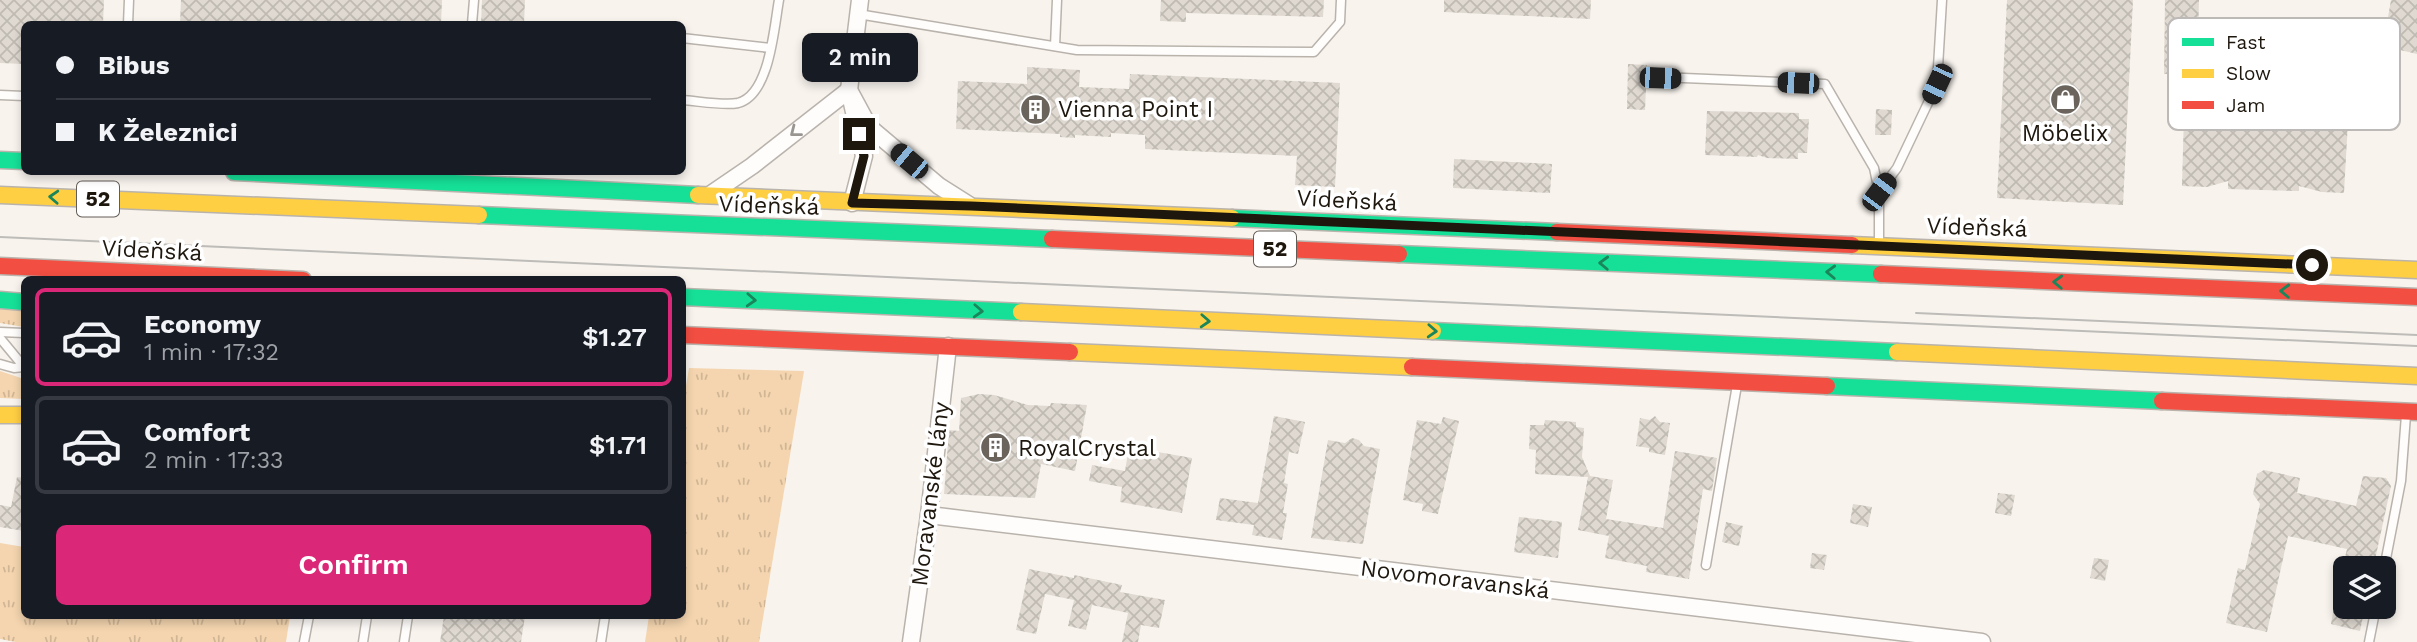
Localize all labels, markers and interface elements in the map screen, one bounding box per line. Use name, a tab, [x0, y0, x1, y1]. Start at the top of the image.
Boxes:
legend	[2168, 18, 2400, 130]
text: Fast	[2226, 31, 2265, 54]
callout: 2 min	[801, 32, 917, 82]
text: 2 min	[828, 44, 892, 71]
text: Bibus	[98, 50, 170, 80]
car	[1919, 61, 1956, 107]
text: Slow	[2226, 62, 2271, 85]
car	[1639, 67, 1682, 89]
car	[1777, 72, 1820, 94]
shop icon: Möbelix	[2048, 82, 2082, 116]
building icon: Vienna Point I	[1018, 92, 1052, 126]
text: Jam	[2226, 94, 2265, 117]
place label: Vienna Point I	[1058, 96, 1213, 123]
text: K Železnici	[98, 117, 238, 147]
route end	[843, 118, 875, 150]
place label: Möbelix	[2022, 120, 2108, 147]
one-way arrow	[790, 123, 803, 136]
car	[887, 139, 932, 183]
car	[1858, 169, 1901, 215]
road number: 52	[77, 182, 119, 216]
street label: Vídeňská	[1296, 184, 1398, 217]
one-way arrow	[49, 190, 60, 205]
street label: Vídeňská	[718, 190, 820, 221]
street label: Vídeňská	[1926, 212, 2028, 243]
road number: 52	[1254, 232, 1296, 266]
street label: Vídeňská	[101, 234, 203, 267]
route start	[2296, 249, 2328, 281]
one-way arrow	[1598, 255, 1609, 270]
one-way arrow	[1825, 265, 1836, 280]
one-way arrow	[2052, 274, 2063, 289]
one-way arrow	[2280, 284, 2291, 299]
one-way arrow	[745, 293, 756, 308]
one-way arrow	[973, 303, 984, 318]
icon: car	[60, 306, 123, 369]
text: Economy	[144, 309, 261, 339]
one-way arrow	[1200, 313, 1211, 328]
text: $1.27	[582, 322, 647, 352]
one-way arrow	[1427, 324, 1438, 339]
text: 1 min · 17:32	[144, 339, 279, 366]
street label: Moravanské lány	[906, 400, 955, 588]
icon: car	[60, 414, 123, 477]
text: Comfort	[144, 417, 250, 447]
text: $1.71	[589, 430, 647, 460]
building icon: RoyalCrystal	[978, 431, 1012, 465]
place label: RoyalCrystal	[1018, 435, 1156, 462]
text: 2 min · 17:33	[144, 447, 283, 474]
button: Confirm	[56, 525, 651, 605]
street label: Novomoravanská	[1359, 554, 1551, 605]
map controls	[2333, 556, 2396, 619]
button: layers	[2333, 556, 2396, 619]

